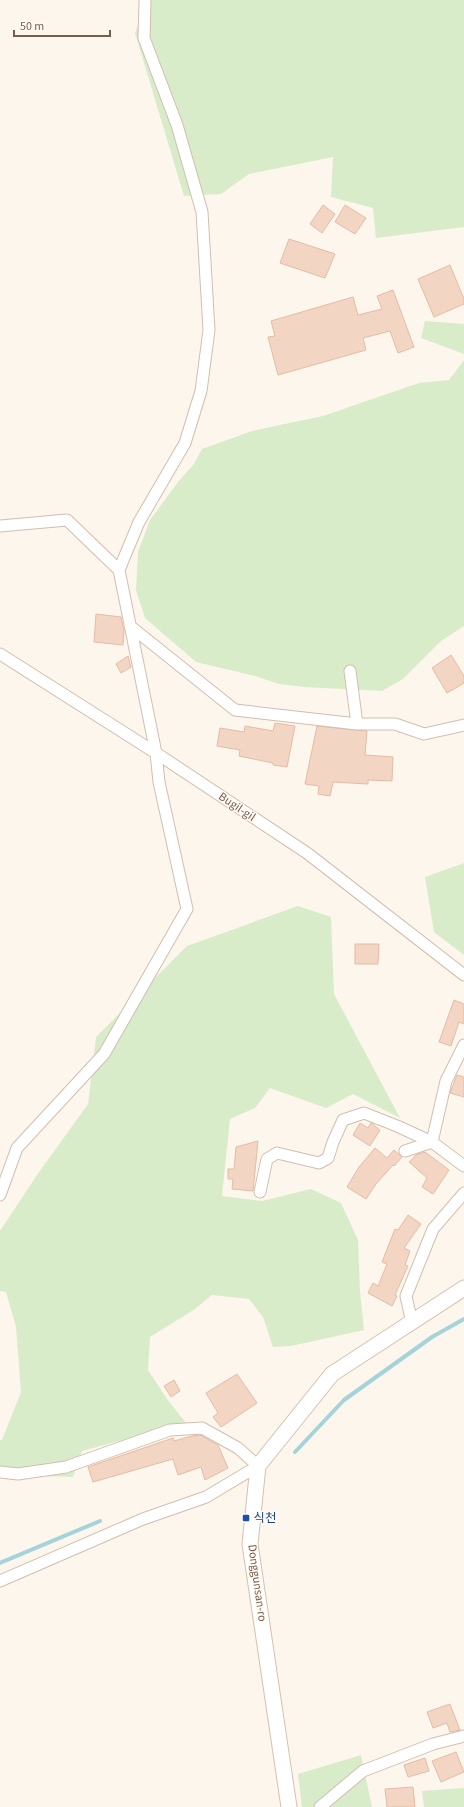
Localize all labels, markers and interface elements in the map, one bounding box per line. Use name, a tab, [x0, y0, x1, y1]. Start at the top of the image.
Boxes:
scale bar	[14, 12, 110, 38]
text: 50 m	[20, 18, 44, 35]
street label: Bugil-gil	[215, 788, 259, 826]
place label: 식천	[254, 1510, 276, 1527]
marker: 식천	[241, 1513, 251, 1523]
street label: Donggunsan-ro	[243, 1543, 271, 1623]

